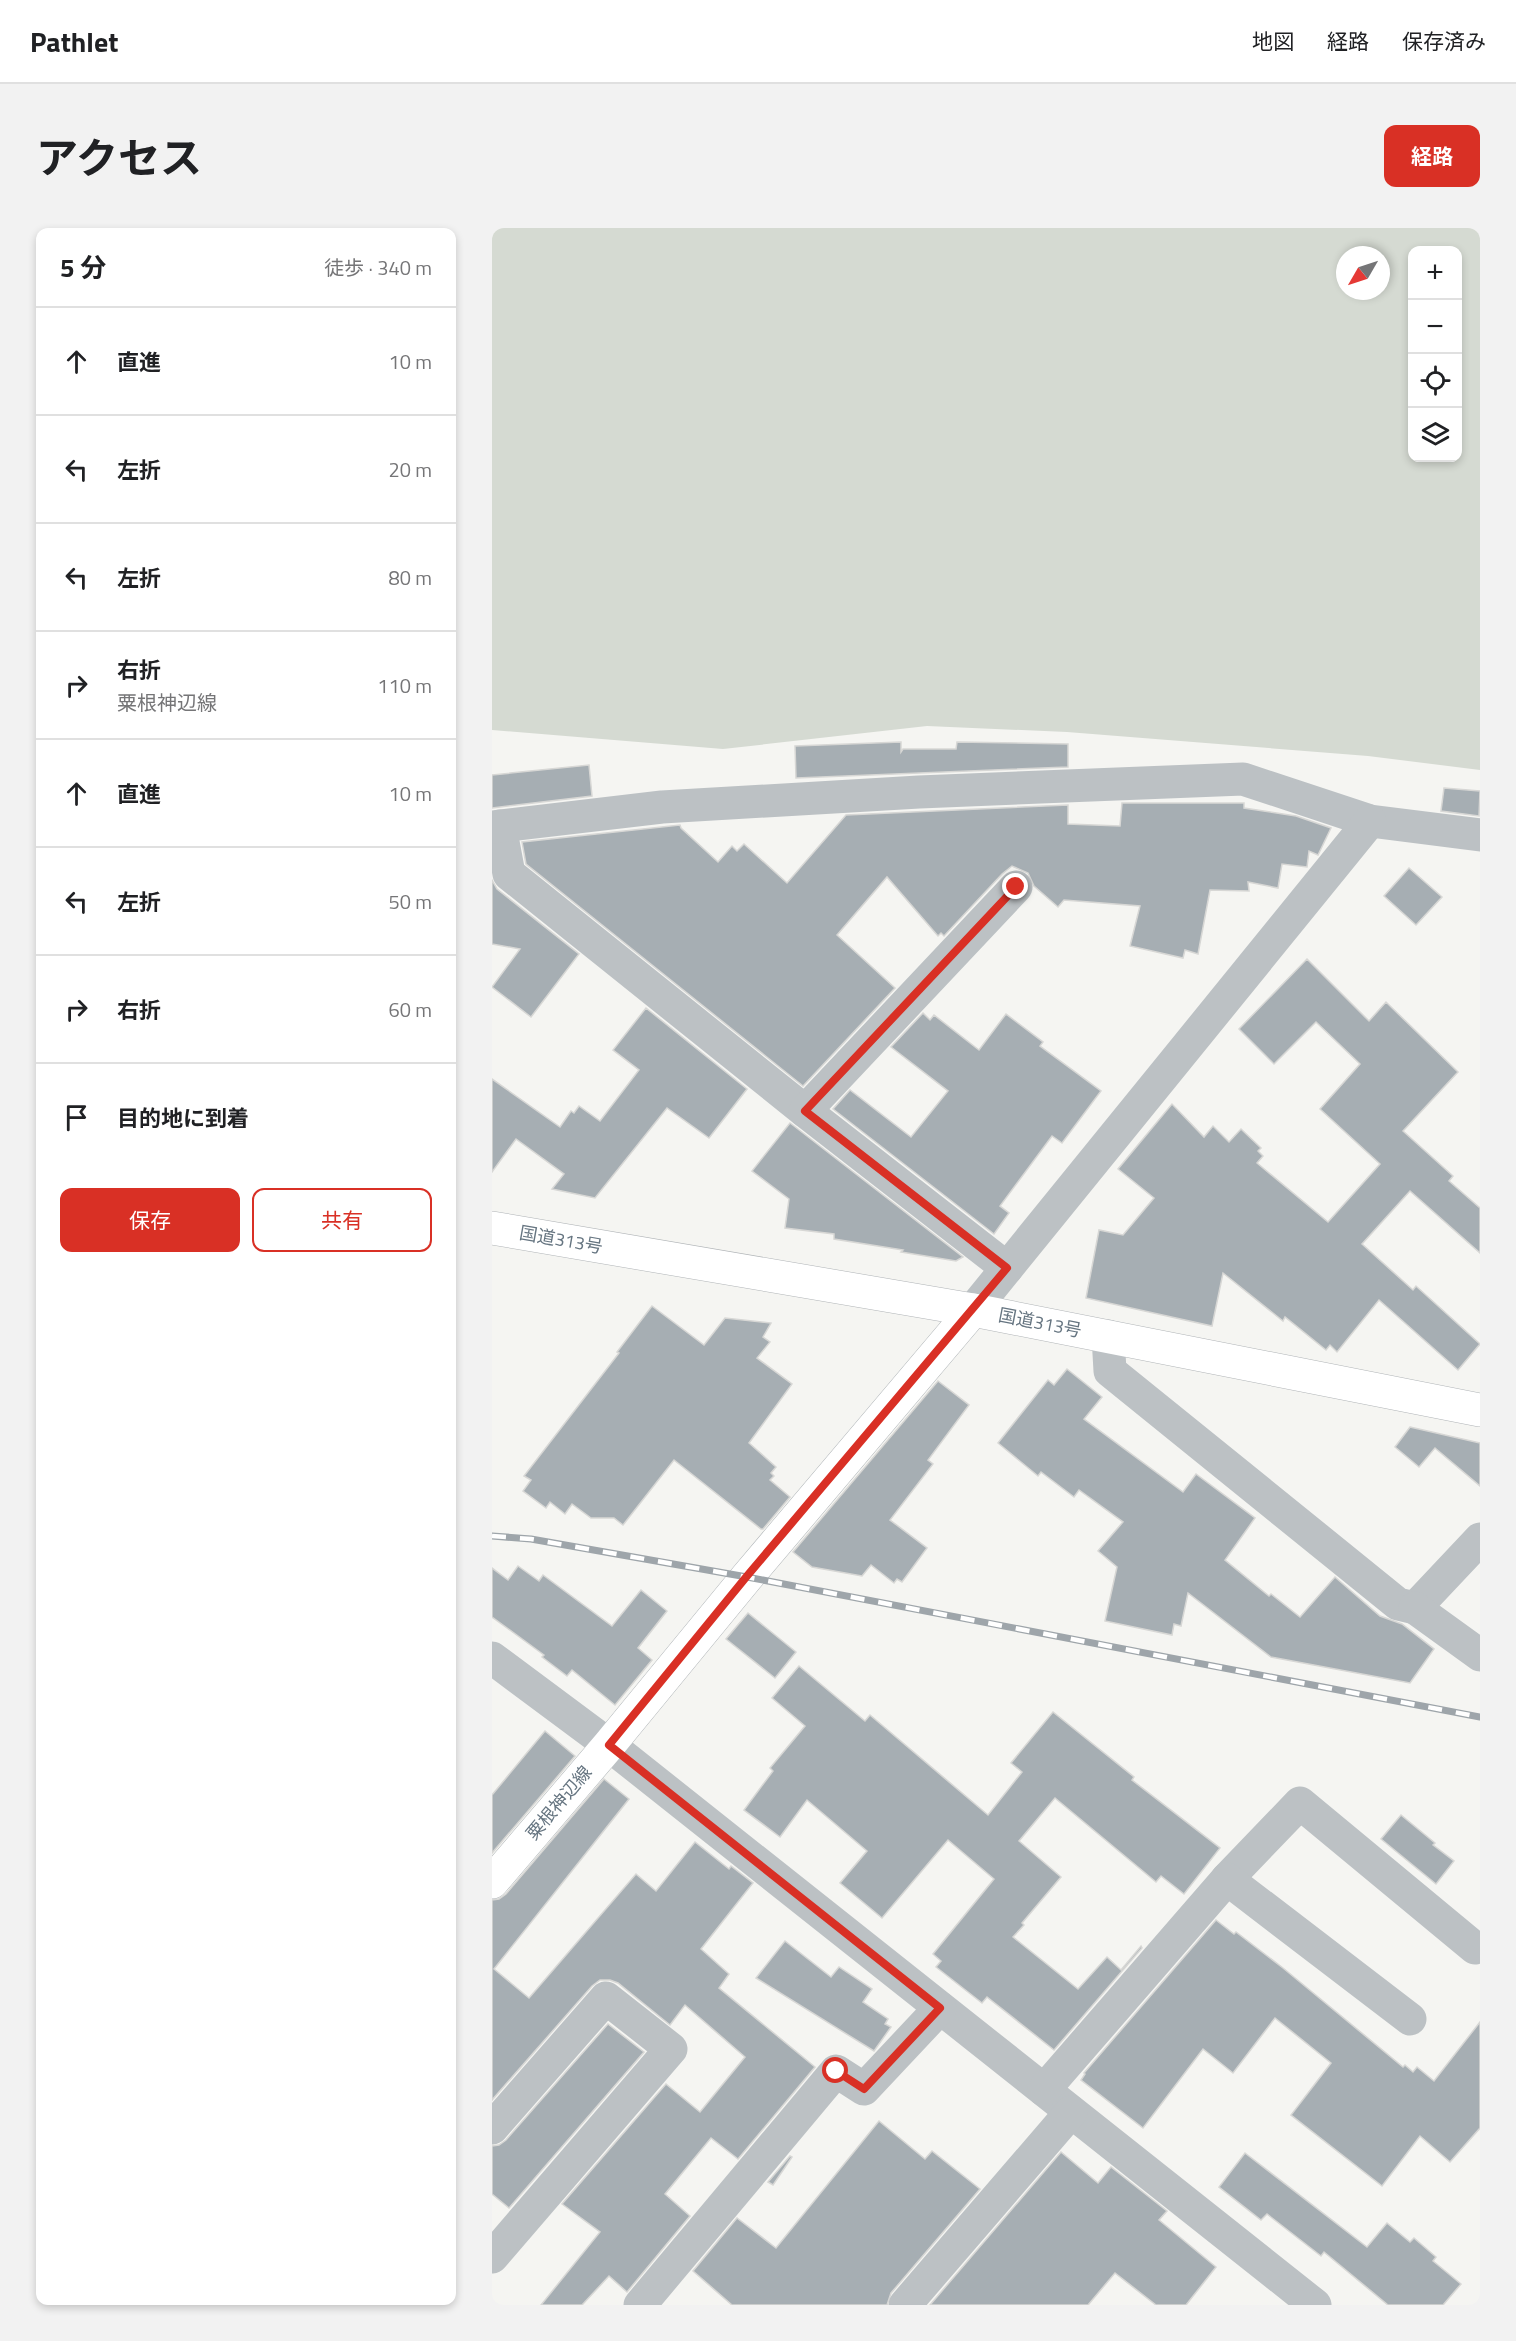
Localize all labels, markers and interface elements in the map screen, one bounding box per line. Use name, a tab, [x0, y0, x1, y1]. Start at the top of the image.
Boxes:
text: Pathlet	[30, 20, 118, 63]
text: 地図	[1252, 25, 1294, 57]
text: 経路	[1327, 25, 1369, 57]
text: 保存済み	[1402, 25, 1486, 57]
text: アクセス	[36, 125, 202, 189]
button: 経路	[1384, 125, 1480, 187]
north arrow	[1336, 246, 1390, 300]
map controls	[1408, 246, 1462, 462]
button: +	[1408, 246, 1462, 300]
text: 5 分	[60, 248, 106, 287]
text: 徒歩 · 340 m	[324, 252, 432, 283]
button: −	[1408, 300, 1462, 354]
icon: ahead	[60, 345, 93, 378]
text: 直進	[117, 345, 161, 379]
text: 10 m	[388, 346, 432, 377]
button: locate	[1408, 354, 1462, 408]
button: layers	[1408, 408, 1462, 462]
icon: left	[60, 453, 93, 486]
text: 左折	[117, 453, 161, 487]
text: 20 m	[388, 454, 432, 485]
icon: left	[60, 561, 93, 594]
text: 左折	[117, 561, 161, 595]
text: 80 m	[388, 562, 432, 593]
text: 右折	[117, 653, 161, 687]
icon: right	[60, 669, 93, 702]
text: 110 m	[377, 670, 432, 701]
text: 粟根神辺線	[117, 687, 217, 718]
icon: ahead	[60, 777, 93, 810]
text: 直進	[117, 777, 161, 811]
text: 10 m	[388, 778, 432, 809]
route end	[1002, 873, 1028, 899]
icon: left	[60, 885, 93, 918]
text: 左折	[117, 885, 161, 919]
text: 50 m	[388, 886, 432, 917]
icon: right	[60, 993, 93, 1026]
text: 右折	[117, 993, 161, 1027]
text: 60 m	[388, 994, 432, 1025]
icon: arrive	[60, 1101, 93, 1134]
text: 目的地に到着	[117, 1101, 249, 1135]
button: 保存	[60, 1188, 240, 1252]
button: 共有	[252, 1188, 432, 1252]
street label: 国道313号	[517, 1219, 605, 1260]
street label: 国道313号	[996, 1301, 1084, 1344]
street label: 粟根神辺線	[519, 1760, 598, 1846]
route start	[822, 2057, 848, 2083]

